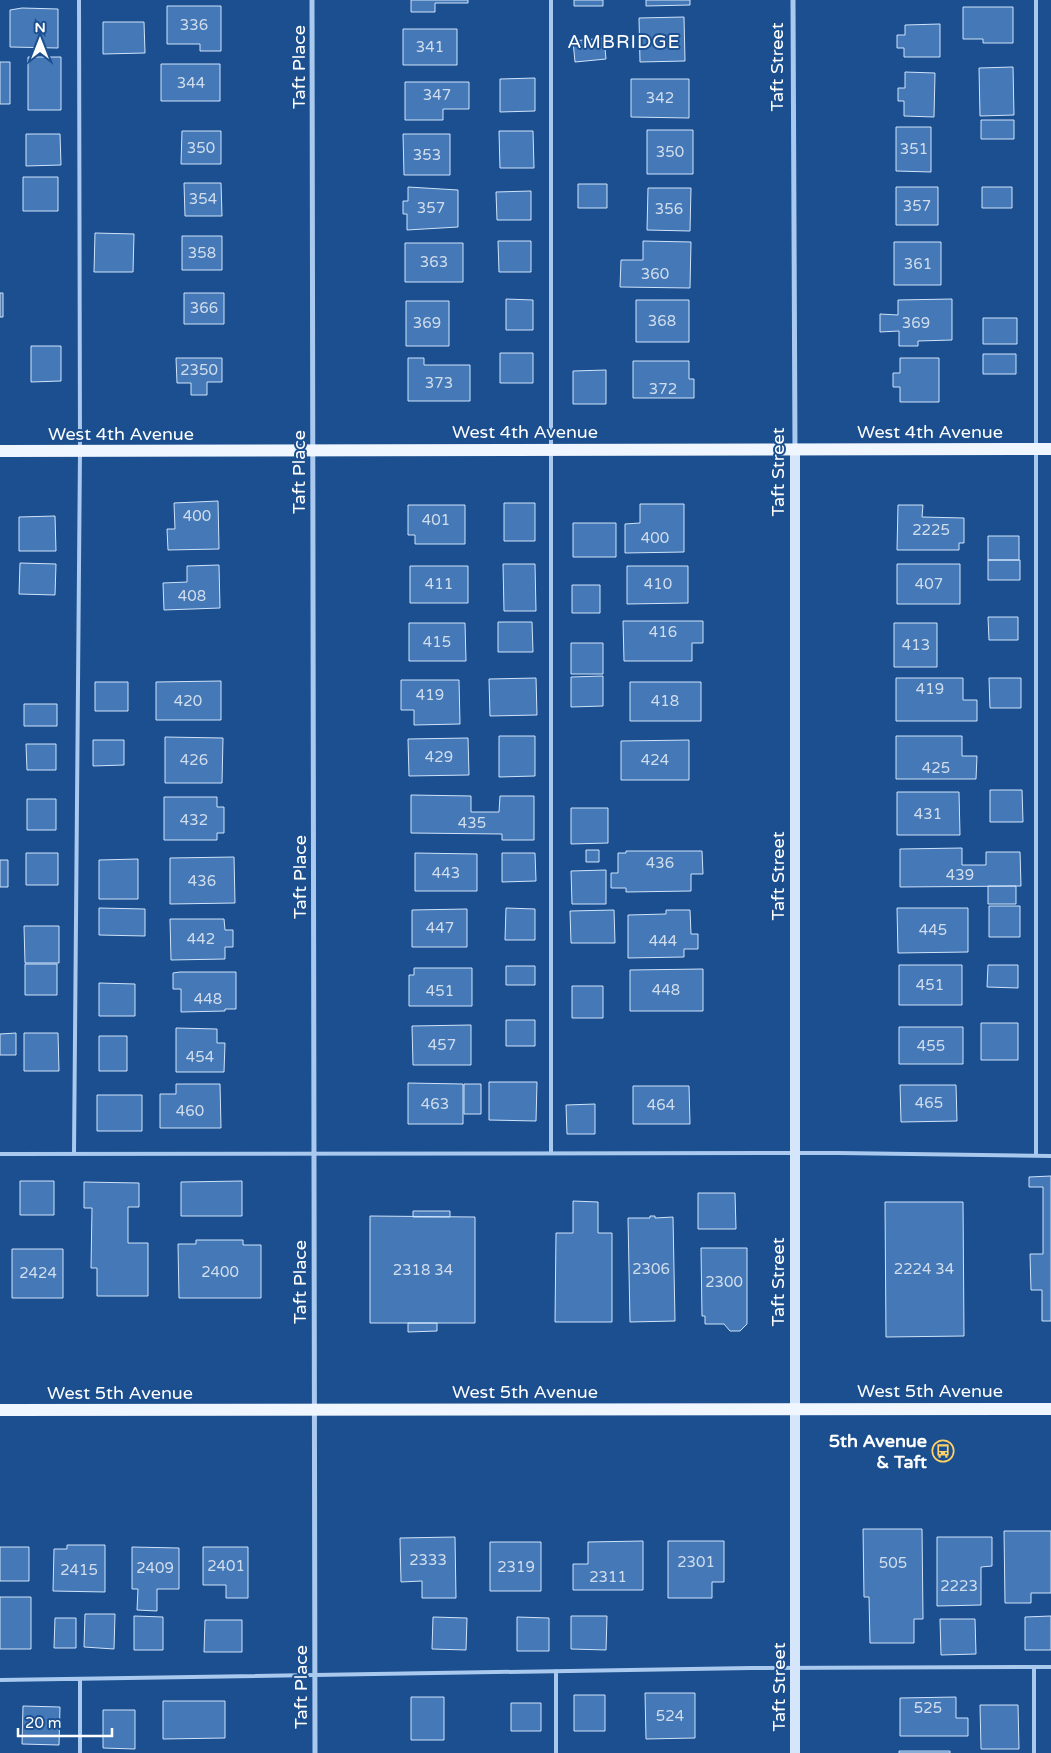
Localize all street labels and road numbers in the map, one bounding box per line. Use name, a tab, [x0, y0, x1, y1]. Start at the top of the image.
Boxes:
street label: Taft Street	[766, 22, 788, 112]
street label: Taft Place	[288, 25, 310, 109]
street label: West 4th Avenue	[452, 421, 598, 443]
street label: West 4th Avenue	[857, 421, 1003, 443]
street label: West 4th Avenue	[48, 423, 194, 445]
street label: Taft Street	[767, 427, 789, 517]
street label: Taft Place	[288, 430, 310, 514]
street label: Taft Street	[767, 831, 789, 921]
street label: Taft Place	[289, 835, 311, 919]
street label: Taft Street	[767, 1237, 789, 1327]
street label: Taft Place	[289, 1240, 311, 1324]
street label: West 5th Avenue	[857, 1380, 1003, 1402]
street label: West 5th Avenue	[452, 1381, 598, 1403]
street label: West 5th Avenue	[47, 1382, 193, 1404]
street label: Taft Street	[768, 1642, 790, 1732]
street label: Taft Place	[290, 1645, 312, 1729]

